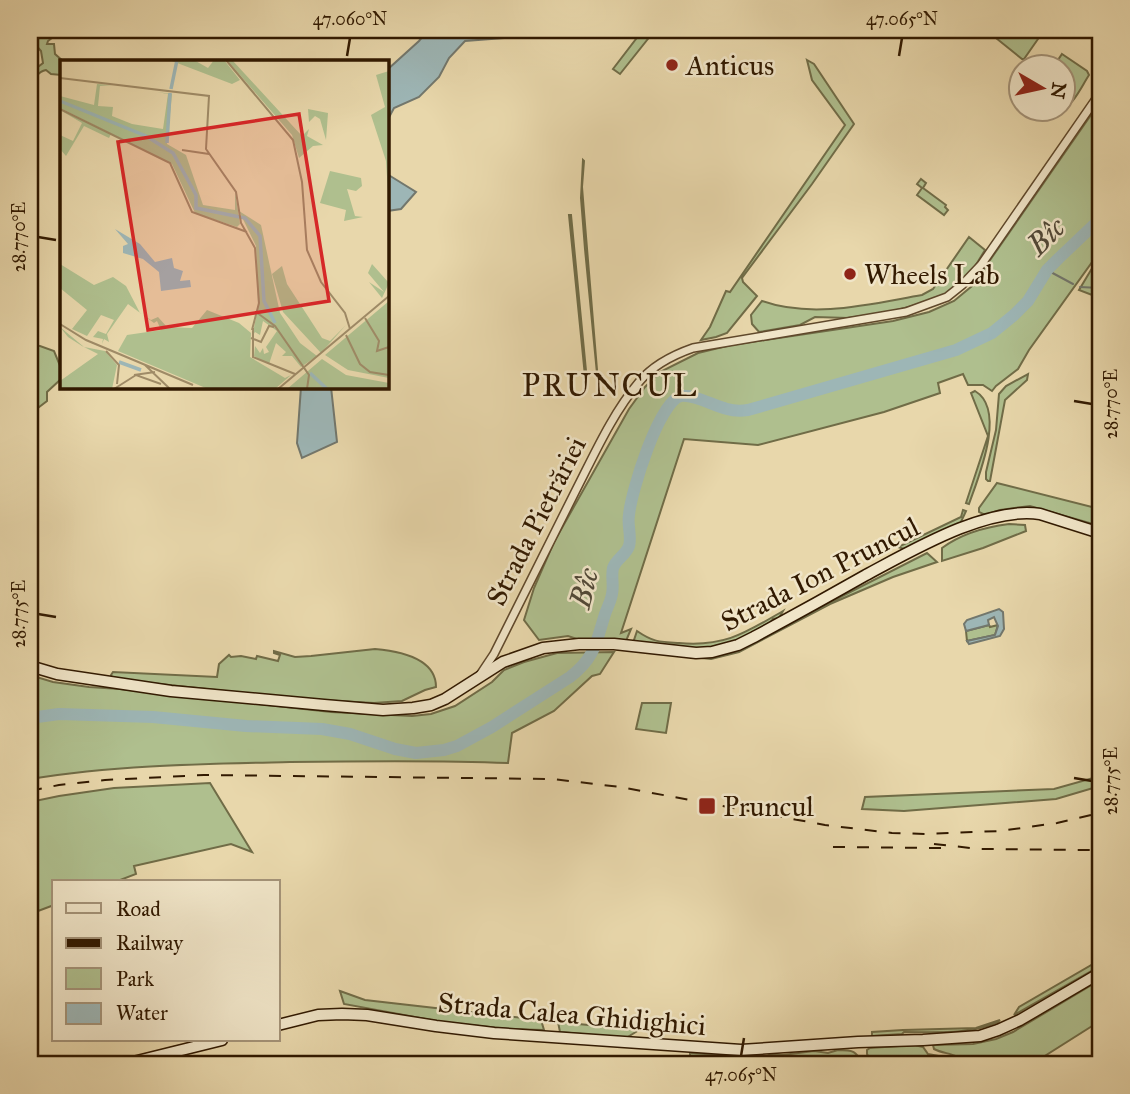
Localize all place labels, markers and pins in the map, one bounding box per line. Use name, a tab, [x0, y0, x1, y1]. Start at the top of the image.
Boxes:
place label: Anticus	[685, 48, 774, 83]
marker: Anticus	[664, 57, 680, 73]
place label: Wheels Lab	[864, 257, 1000, 292]
marker: Wheels Lab	[842, 266, 858, 282]
place label: Pruncul	[723, 789, 814, 824]
marker: Pruncul	[697, 796, 717, 816]

